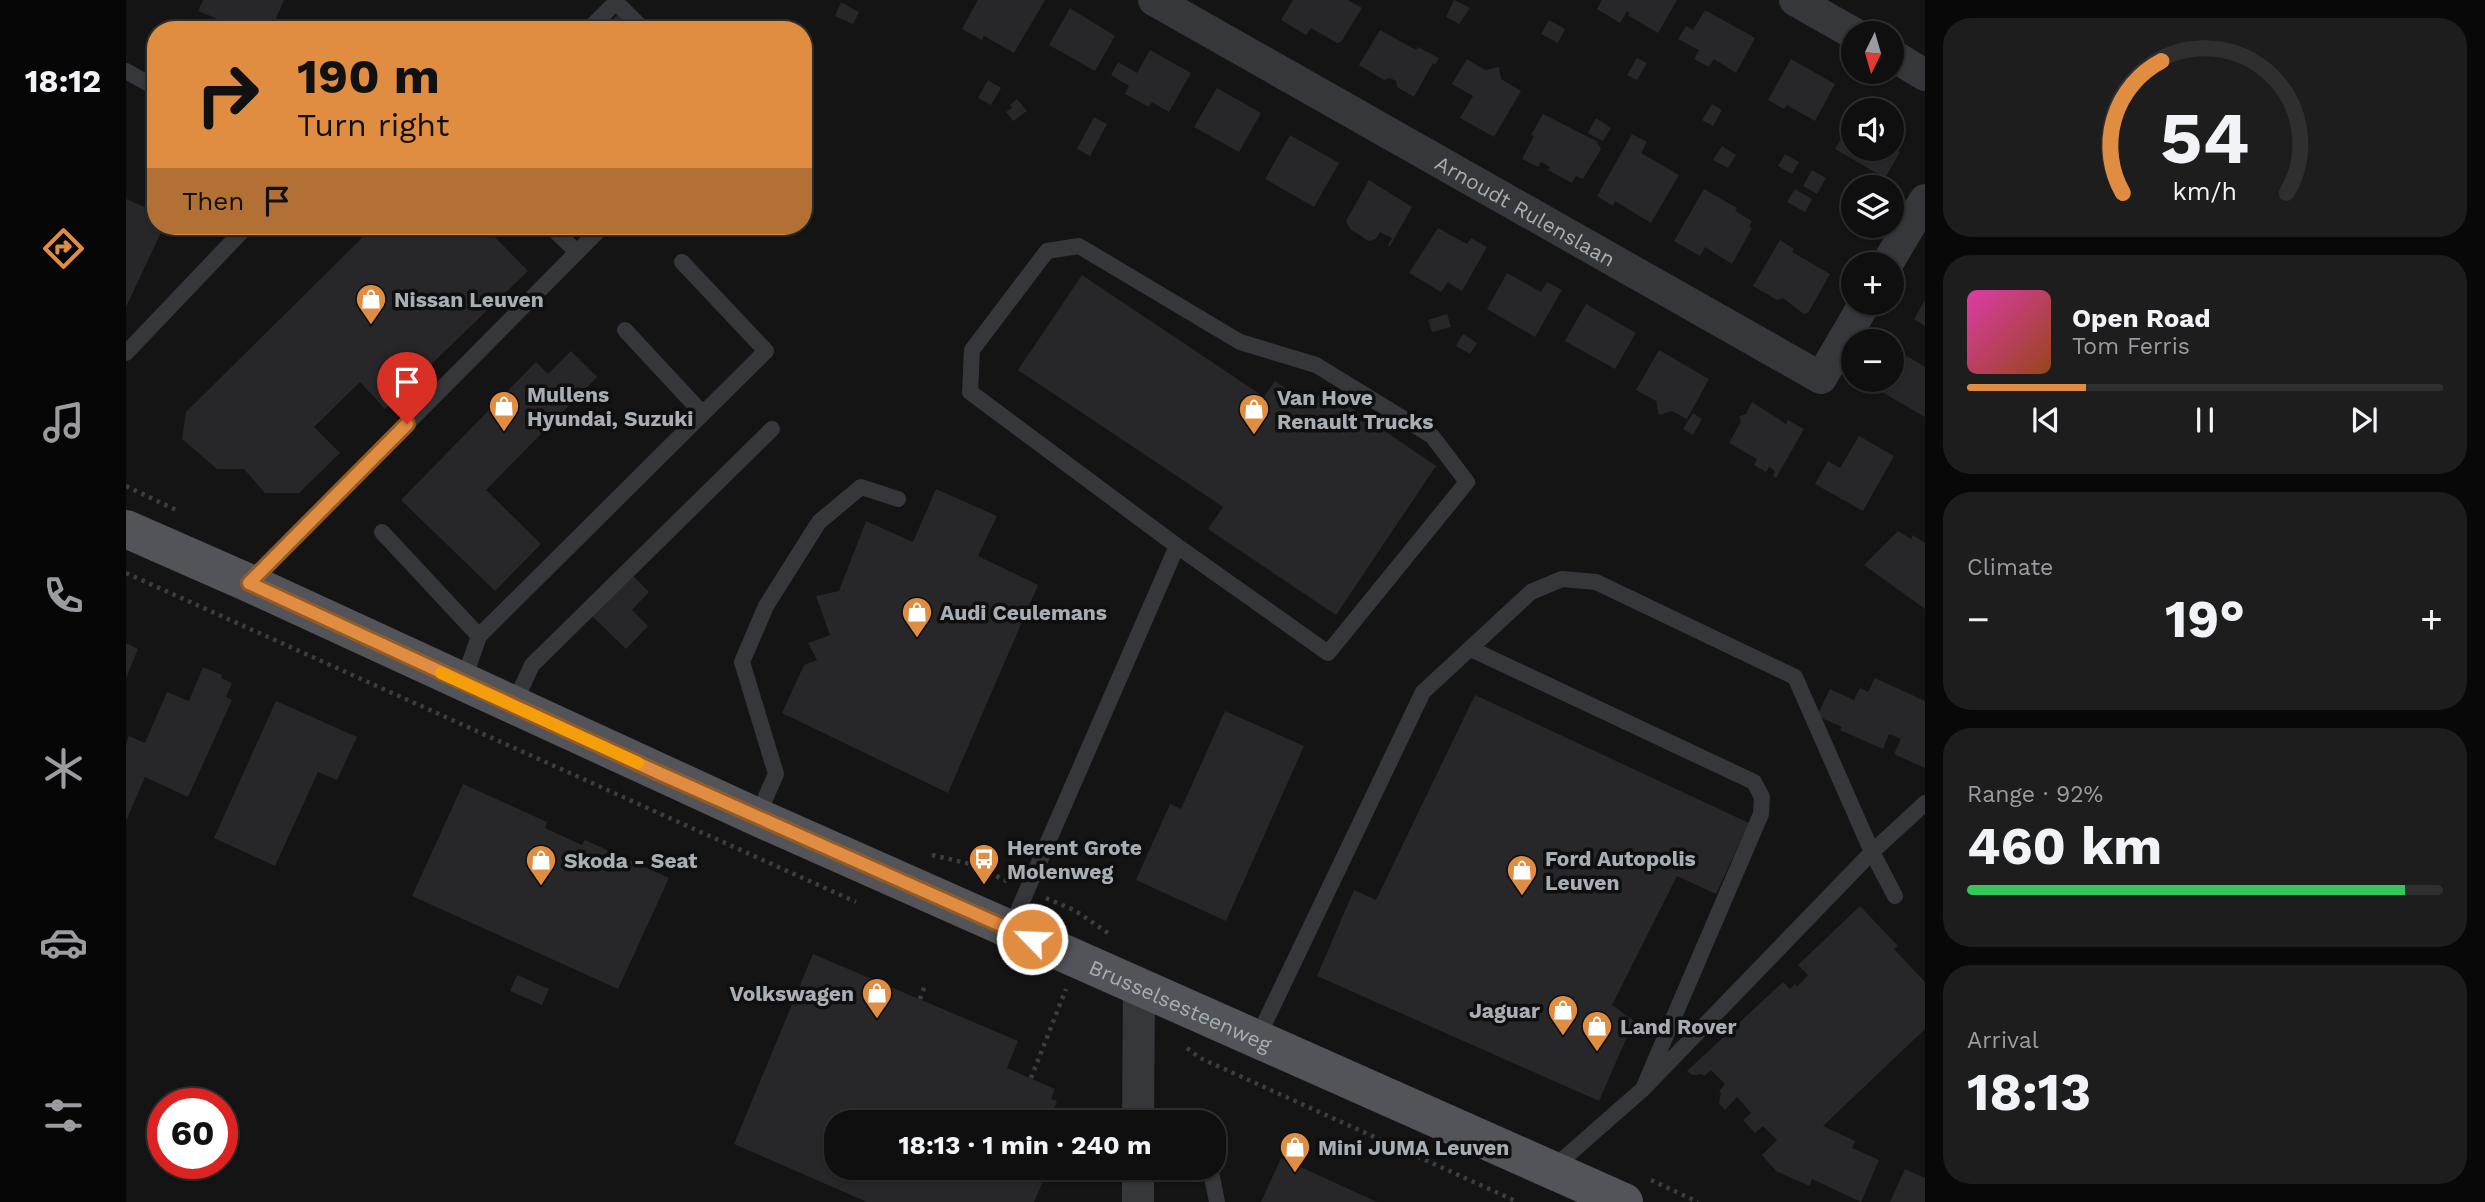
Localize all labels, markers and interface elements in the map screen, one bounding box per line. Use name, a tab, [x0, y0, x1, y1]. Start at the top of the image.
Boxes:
north arrow	[1841, 21, 1904, 84]
map controls	[1841, 21, 1904, 392]
text: 190 m	[297, 47, 440, 105]
icon: right	[182, 49, 273, 140]
text: 18:12	[25, 62, 101, 100]
text: 54	[2160, 96, 2250, 182]
button: sound	[1841, 98, 1904, 161]
text: Turn right	[297, 106, 449, 144]
street label: Arnoudt Rulenslaan	[1431, 150, 1620, 271]
button: layers	[1841, 175, 1904, 238]
text: km/h	[2173, 177, 2237, 206]
icon: arrive	[258, 182, 296, 220]
text: Then	[182, 186, 244, 216]
icon: directions	[39, 224, 88, 273]
button: +	[1841, 252, 1904, 315]
shop icon: Nissan Leuven	[354, 282, 388, 326]
place label: Nissan Leuven	[394, 287, 544, 312]
text: Open Road	[2072, 303, 2210, 333]
button: −	[1841, 329, 1904, 392]
text: Tom Ferris	[2072, 333, 2190, 360]
pin	[377, 352, 437, 424]
icon: arrive	[388, 363, 426, 401]
place label: Mullens Hyundai, Suzuki	[527, 382, 693, 431]
place label: Van Hove Renault Trucks	[1277, 385, 1433, 434]
shop icon: Mullens Hyundai, Suzuki	[487, 389, 521, 433]
shop icon: Van Hove Renault Trucks	[1237, 392, 1271, 436]
icon: music	[39, 398, 88, 447]
icon: previous	[2027, 401, 2065, 439]
icon: pause	[2186, 401, 2224, 439]
icon: next	[2345, 401, 2383, 439]
text: Climate	[1967, 554, 2053, 581]
icon: phone	[39, 571, 88, 620]
text: 19°	[2165, 589, 2245, 650]
shop icon: Audi Ceulemans	[900, 595, 934, 639]
text: −	[1967, 597, 1990, 641]
text: +	[2420, 597, 2443, 641]
place label: Audi Ceulemans	[940, 600, 1107, 625]
icon: climate	[39, 744, 88, 793]
text: Range · 92%	[1967, 781, 2103, 808]
text: 460 km	[1967, 816, 2162, 877]
place label: Herent Grote Molenweg	[1007, 835, 1142, 884]
bus stop icon: Herent Grote Molenweg	[967, 842, 1001, 886]
shop icon: Skoda - Seat	[524, 843, 558, 887]
place label: Ford Autopolis Leuven	[1545, 846, 1696, 895]
place label: Skoda - Seat	[564, 848, 697, 873]
shop icon: Ford Autopolis Leuven	[1505, 853, 1539, 897]
position arrow	[995, 902, 1069, 976]
icon: car	[39, 918, 88, 967]
street label: Brusselsesteenweg	[1086, 954, 1276, 1057]
shop icon: Volkswagen	[860, 976, 894, 1020]
place label: Volkswagen	[730, 981, 854, 1006]
shop icon: Jaguar	[1546, 993, 1580, 1037]
place label: Jaguar	[1469, 998, 1540, 1023]
shop icon: Land Rover	[1580, 1009, 1614, 1053]
place label: Land Rover	[1620, 1014, 1737, 1039]
text: Arrival	[1967, 1027, 2039, 1054]
text: 18:13	[1967, 1062, 2091, 1123]
speed limit sign: 60	[147, 1088, 238, 1179]
icon: filters	[39, 1091, 88, 1140]
text: 18:13 · 1 min · 240 m	[898, 1130, 1152, 1160]
shop icon: Mini JUMA Leuven	[1278, 1130, 1312, 1174]
place label: Mini JUMA Leuven	[1318, 1135, 1509, 1160]

